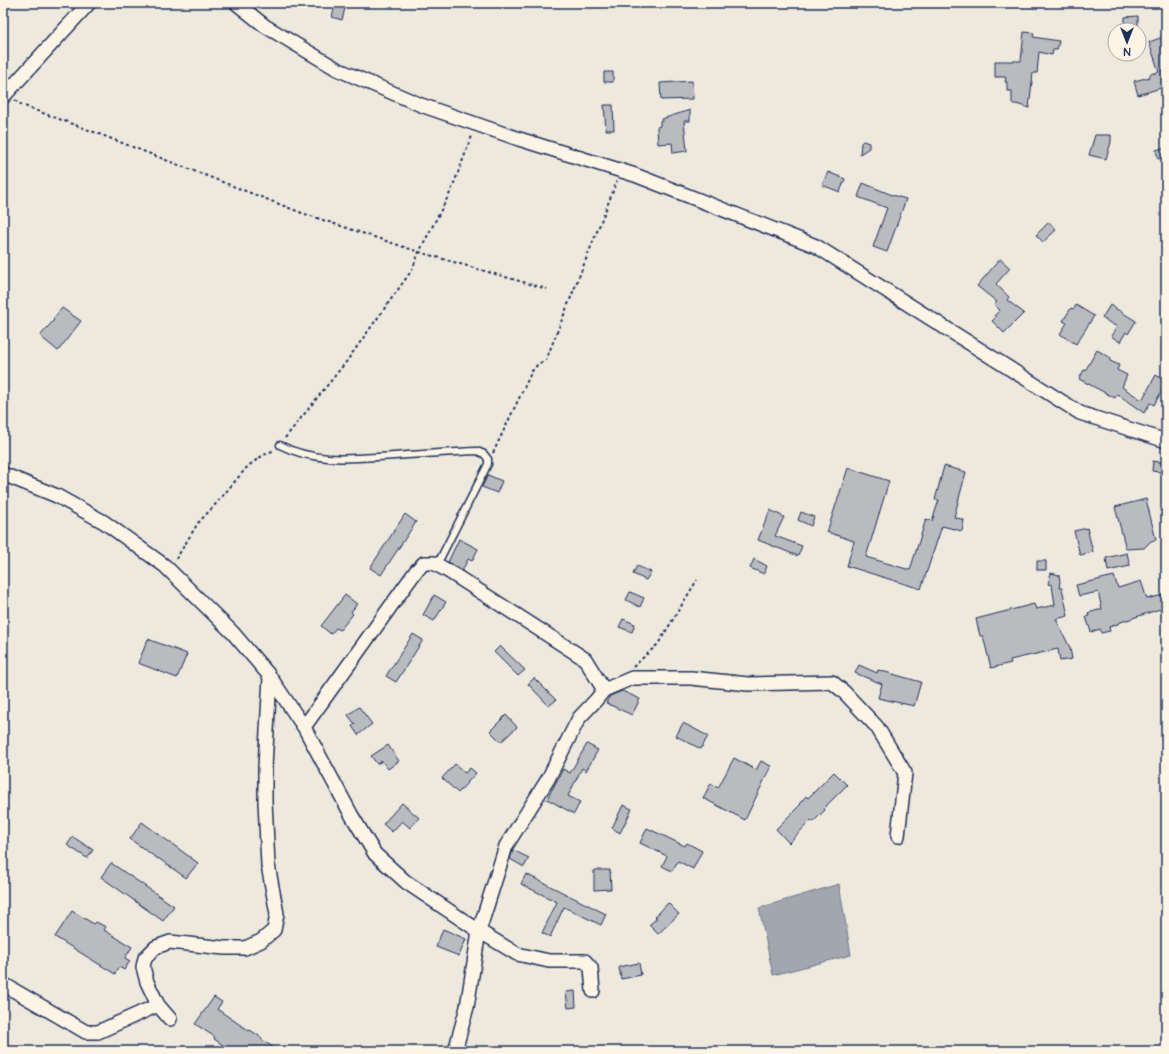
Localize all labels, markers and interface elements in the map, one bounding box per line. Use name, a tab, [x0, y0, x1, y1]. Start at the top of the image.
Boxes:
north arrow	[1107, 22, 1147, 62]
text: N	[1123, 44, 1130, 59]

